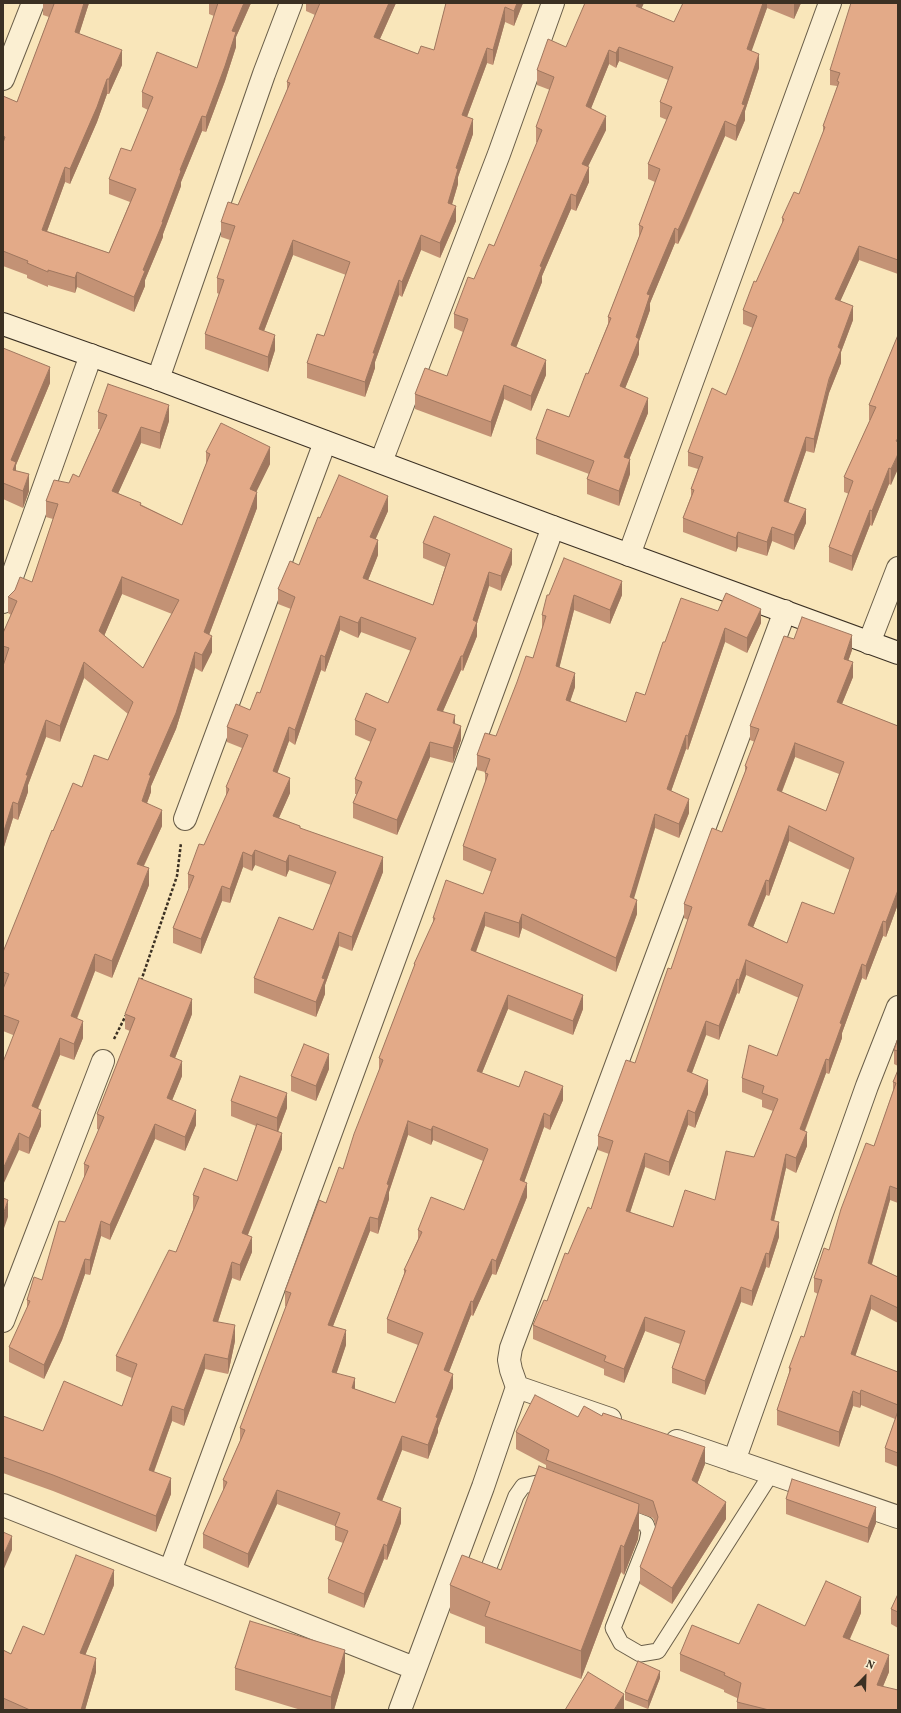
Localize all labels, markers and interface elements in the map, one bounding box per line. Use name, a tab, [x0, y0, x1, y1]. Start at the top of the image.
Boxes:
north arrow	[845, 1657, 885, 1697]
text: N	[863, 1657, 876, 1674]

